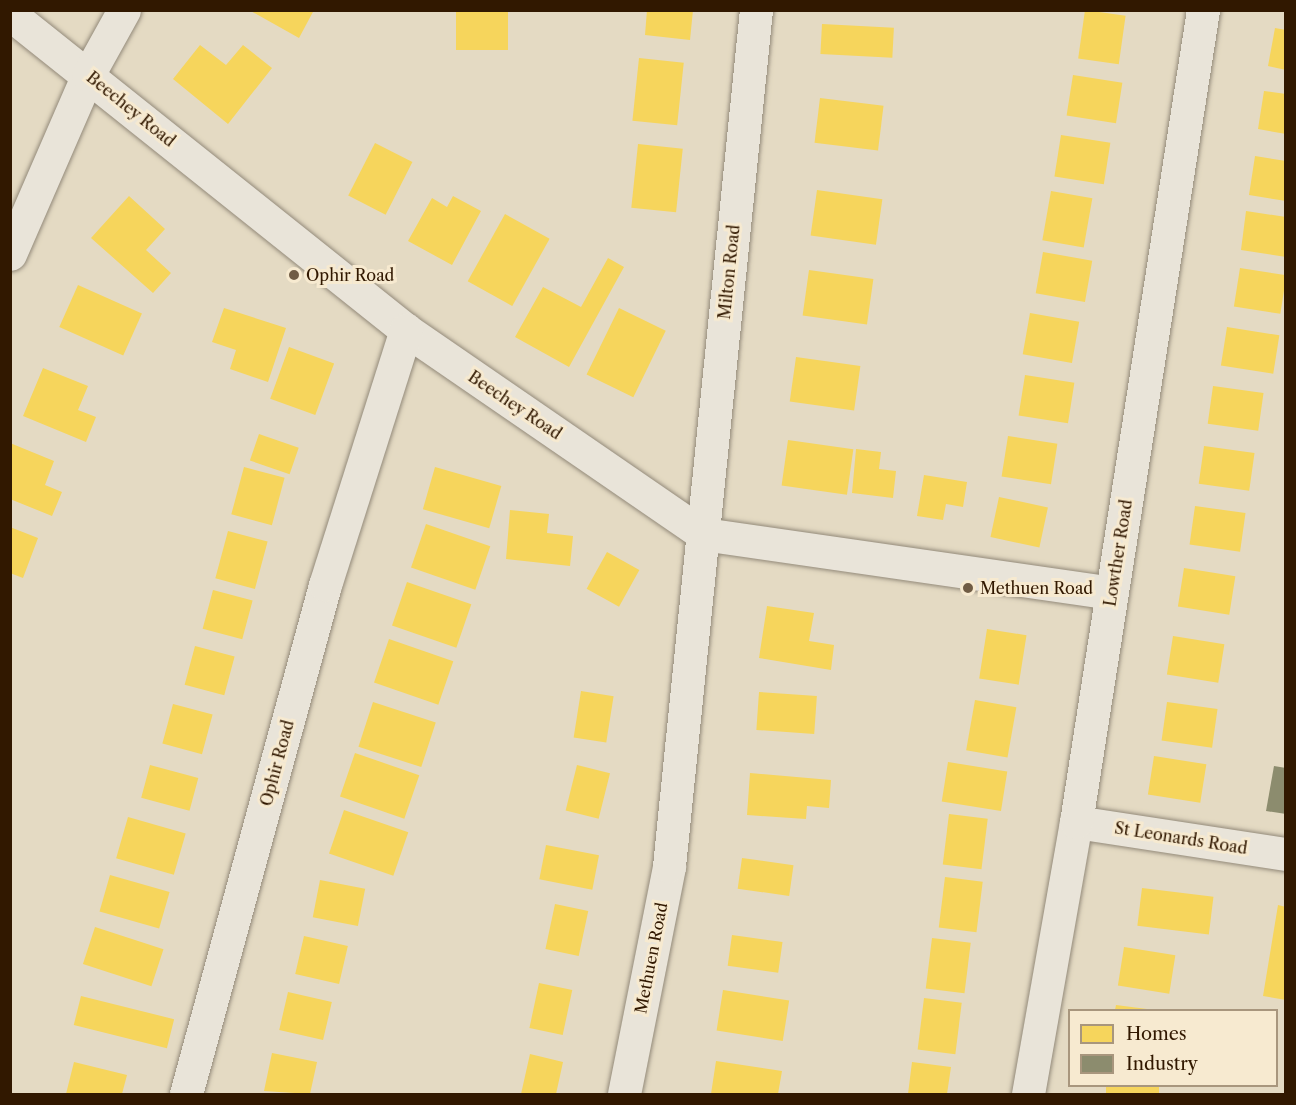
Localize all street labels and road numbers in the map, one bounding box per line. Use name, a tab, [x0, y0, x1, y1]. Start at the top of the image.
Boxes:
street label: Beechey Road	[83, 67, 179, 151]
street label: Milton Road	[714, 224, 744, 320]
street label: Beechey Road	[464, 367, 566, 443]
street label: Lowther Road	[1100, 498, 1136, 608]
street label: Ophir Road	[256, 718, 298, 808]
street label: St Leonards Road	[1113, 818, 1249, 858]
street label: Methuen Road	[631, 901, 671, 1015]

